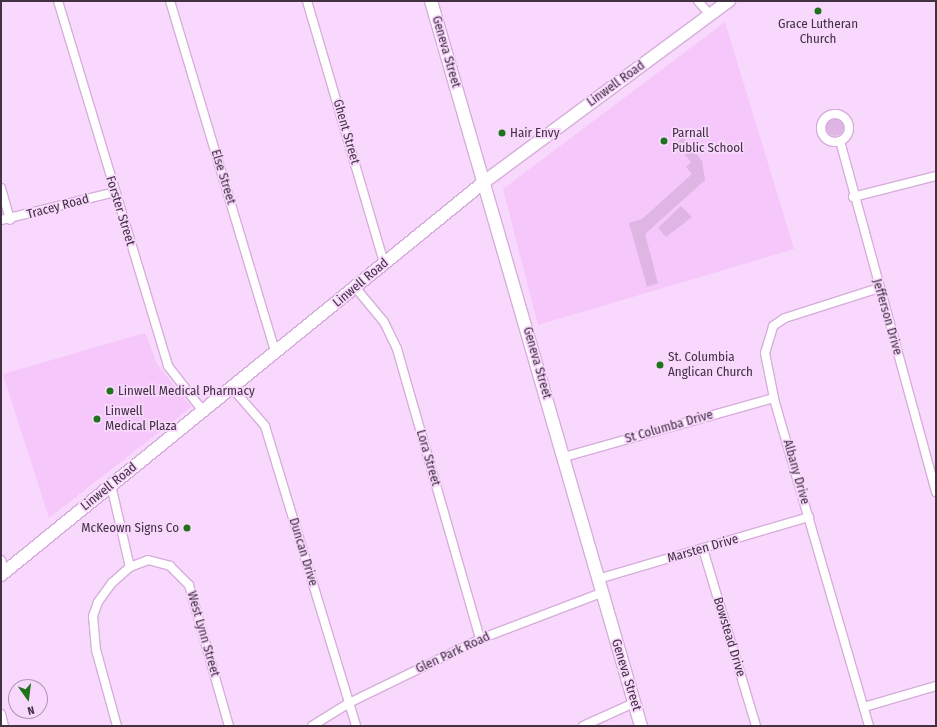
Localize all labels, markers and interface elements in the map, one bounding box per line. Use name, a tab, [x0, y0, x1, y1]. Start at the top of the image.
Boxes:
marker: Grace Lutheran Church	[813, 6, 823, 16]
street label: Geneva Street	[428, 14, 464, 90]
place label: Grace Lutheran Church	[778, 17, 858, 48]
street label: Linwell Road	[584, 58, 648, 110]
street label: Ghent Street	[329, 98, 363, 166]
place label: Hair Envy	[510, 125, 559, 141]
place label: Parnall Public School	[672, 126, 743, 157]
marker: Hair Envy	[497, 128, 507, 138]
marker: Parnall Public School	[659, 136, 669, 146]
street label: Else Street	[207, 148, 239, 206]
street label: Forster Street	[102, 174, 138, 248]
street label: Tracey Road	[25, 191, 91, 223]
street label: Linwell Road	[330, 255, 392, 311]
street label: Jefferson Drive	[869, 277, 905, 357]
street label: Geneva Street	[519, 325, 555, 401]
place label: St. Columbia Anglican Church	[668, 350, 753, 381]
marker: St. Columbia Anglican Church	[655, 360, 665, 370]
place label: Linwell Medical Pharmacy	[118, 383, 255, 399]
marker: Linwell Medical Pharmacy	[105, 386, 115, 396]
place label: Linwell Medical Plaza	[105, 404, 177, 435]
street label: St Columba Drive	[623, 407, 715, 447]
marker: Linwell Medical Plaza	[92, 414, 102, 424]
street label: Lora Street	[413, 428, 443, 488]
street label: Albany Drive	[779, 438, 813, 506]
street label: Linwell Road	[78, 460, 140, 514]
street label: Duncan Drive	[285, 516, 321, 588]
place label: McKeown Signs Co	[81, 520, 179, 536]
marker: McKeown Signs Co	[182, 523, 192, 533]
street label: Marsten Drive	[666, 531, 740, 567]
street label: West Lynn Street	[183, 589, 223, 679]
street label: Bowstead Drive	[710, 595, 748, 679]
street label: Glen Park Road	[413, 629, 493, 677]
street label: Geneva Street	[608, 637, 644, 713]
north arrow	[8, 679, 48, 719]
text: N	[26, 703, 36, 717]

